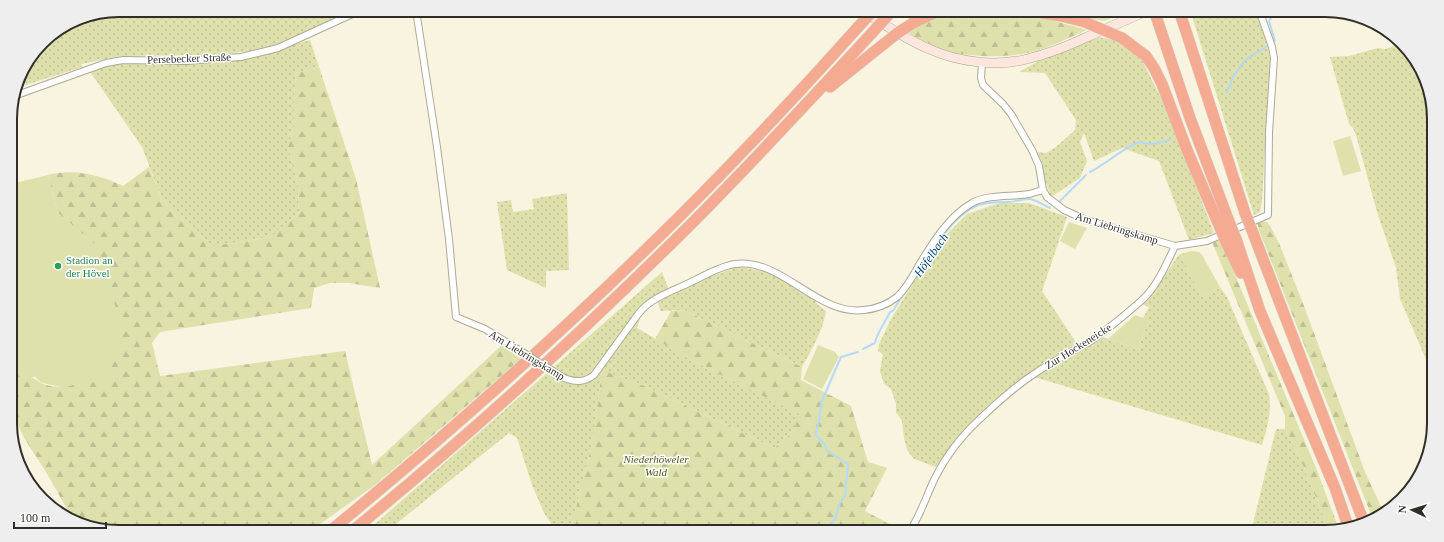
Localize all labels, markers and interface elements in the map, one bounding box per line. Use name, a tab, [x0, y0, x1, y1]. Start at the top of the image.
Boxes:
street label: Persebecker Straße	[147, 51, 231, 65]
street label: Am Liebringskamp	[1074, 210, 1160, 246]
water label: Höfelbach	[910, 231, 951, 280]
place label: Stadion an der Hövel	[66, 254, 113, 279]
marker: Stadion an der Hövel	[53, 261, 63, 271]
street label: Zur Hockeneicke	[1043, 321, 1114, 371]
street label: Am Liebringskamp	[487, 328, 567, 383]
park label: Niederhöweler Wald	[622, 453, 689, 478]
north arrow	[1392, 490, 1432, 530]
scale bar	[14, 504, 106, 530]
text: N	[1396, 505, 1408, 514]
text: 100 m	[20, 511, 51, 525]

